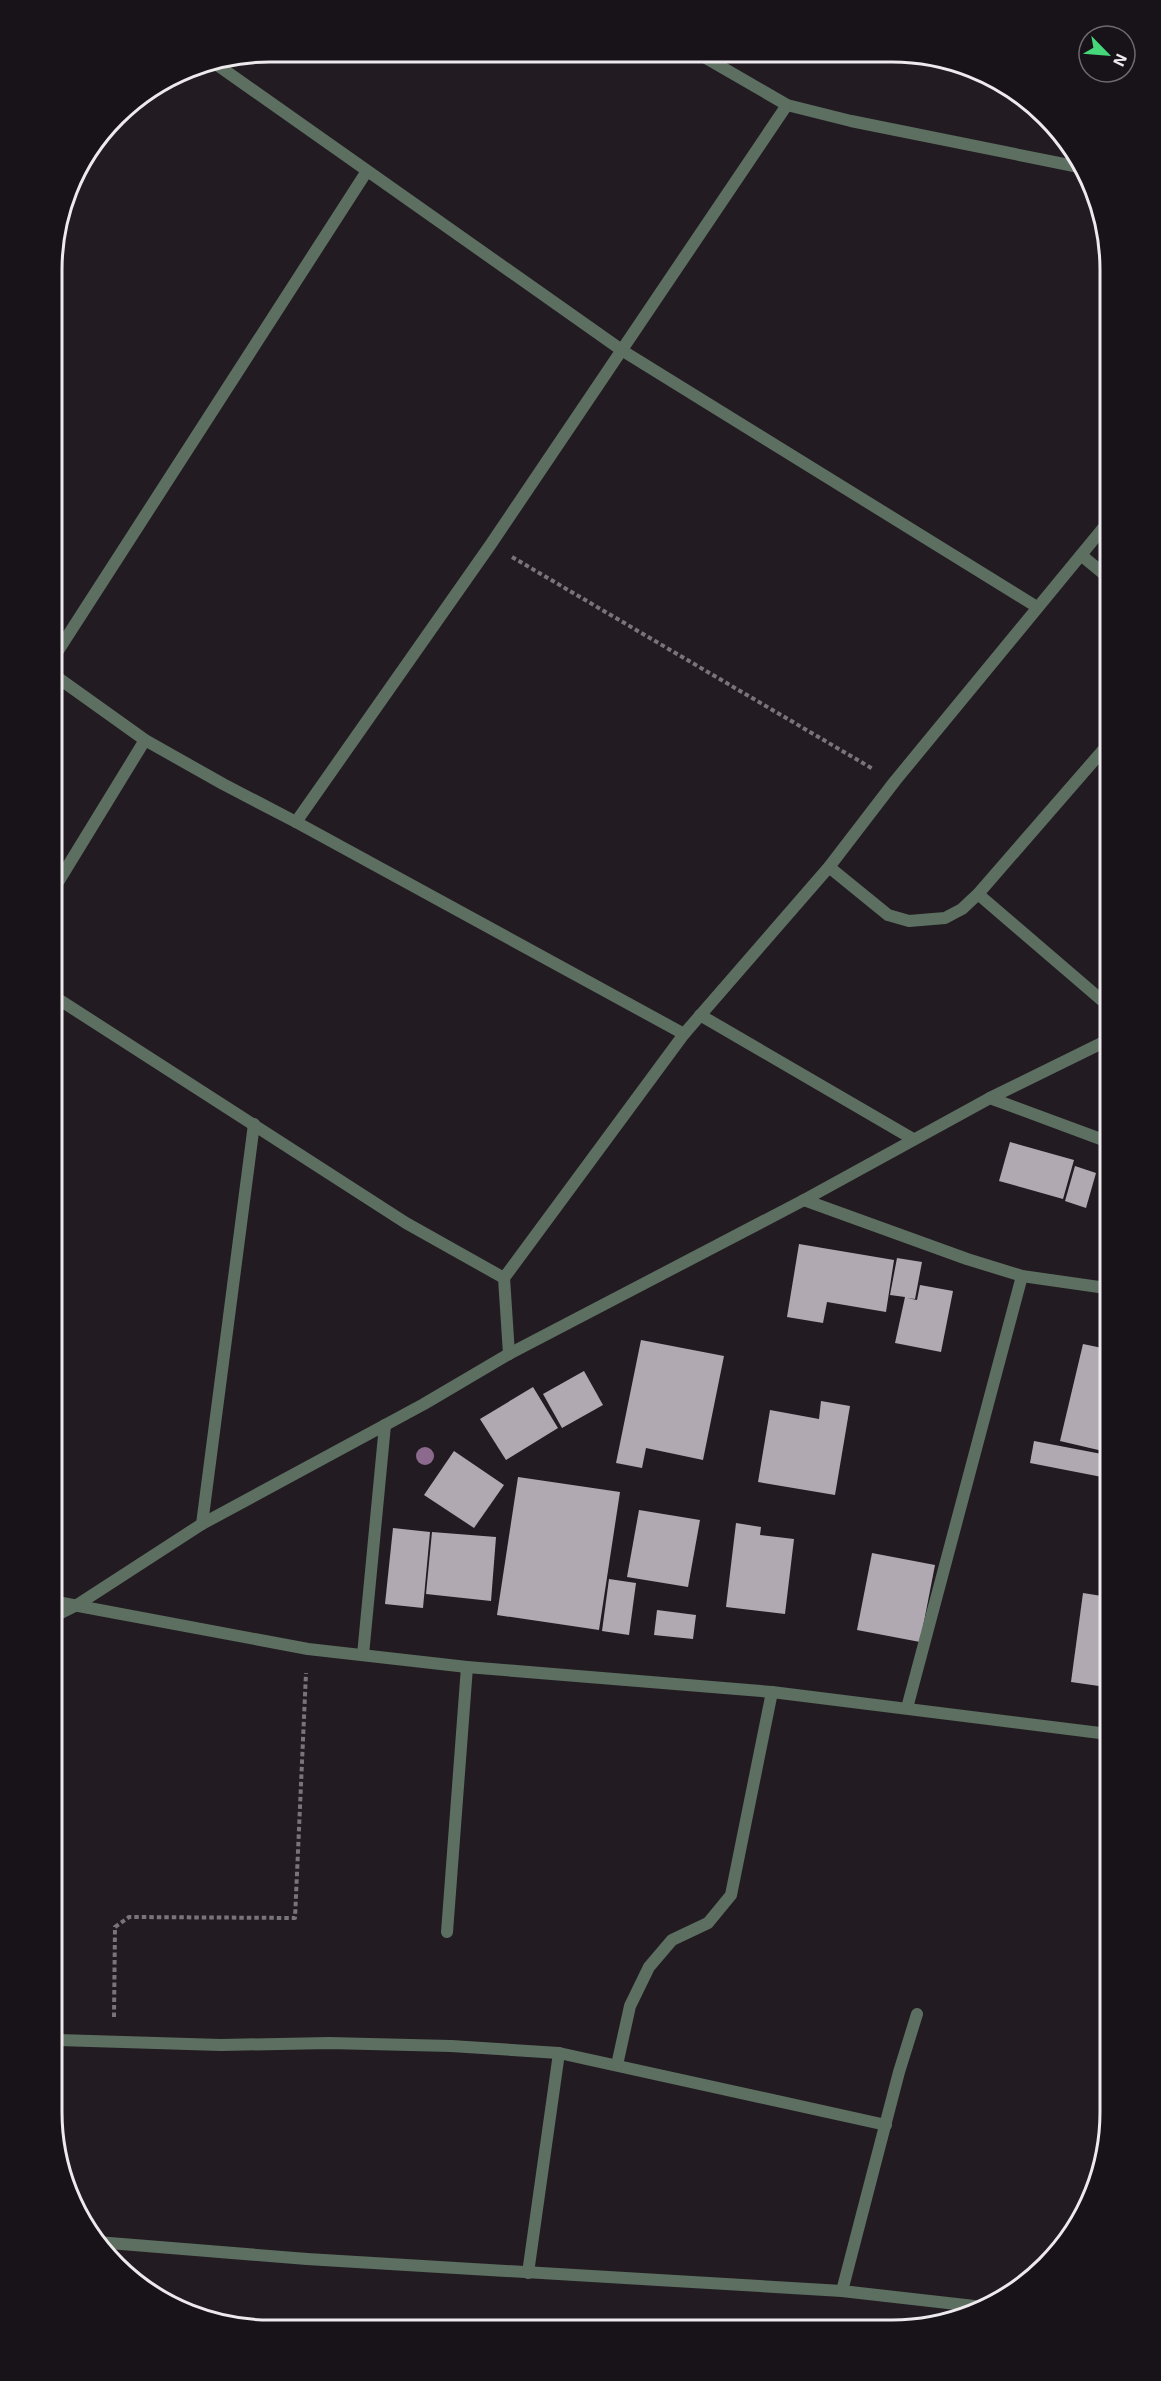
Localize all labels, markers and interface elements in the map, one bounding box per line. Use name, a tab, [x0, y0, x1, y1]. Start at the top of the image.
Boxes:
north arrow	[1077, 24, 1137, 84]
text: N	[1110, 51, 1132, 70]

